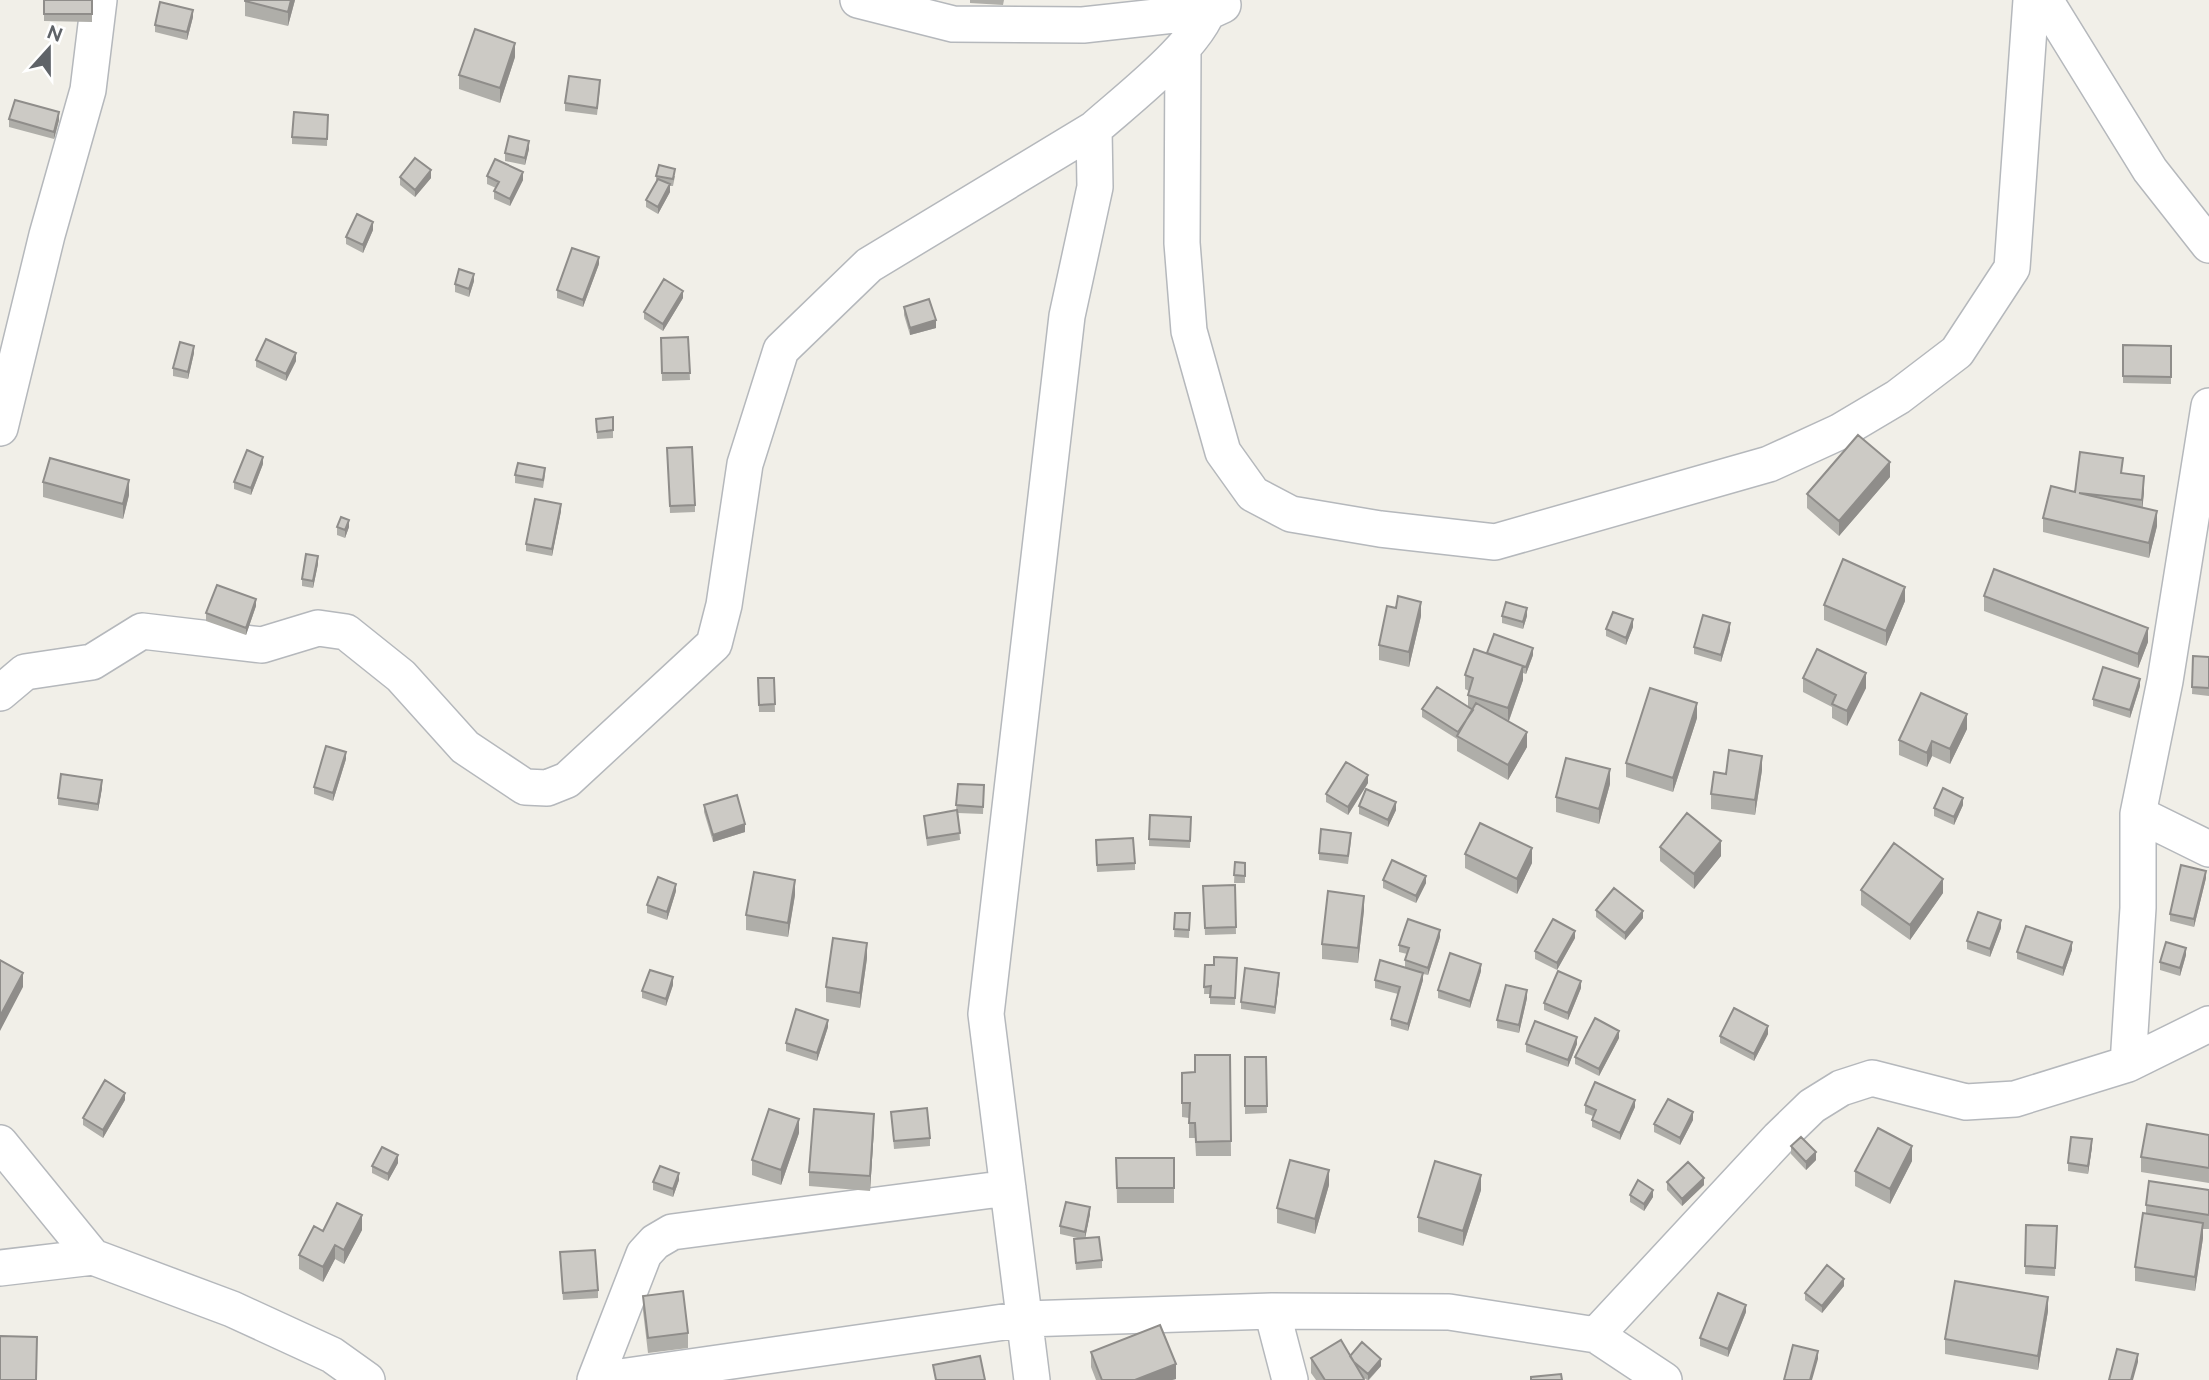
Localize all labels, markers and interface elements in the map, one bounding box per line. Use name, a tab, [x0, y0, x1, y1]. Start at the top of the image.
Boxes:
north arrow	[14, 14, 84, 84]
text: N	[44, 20, 66, 46]

